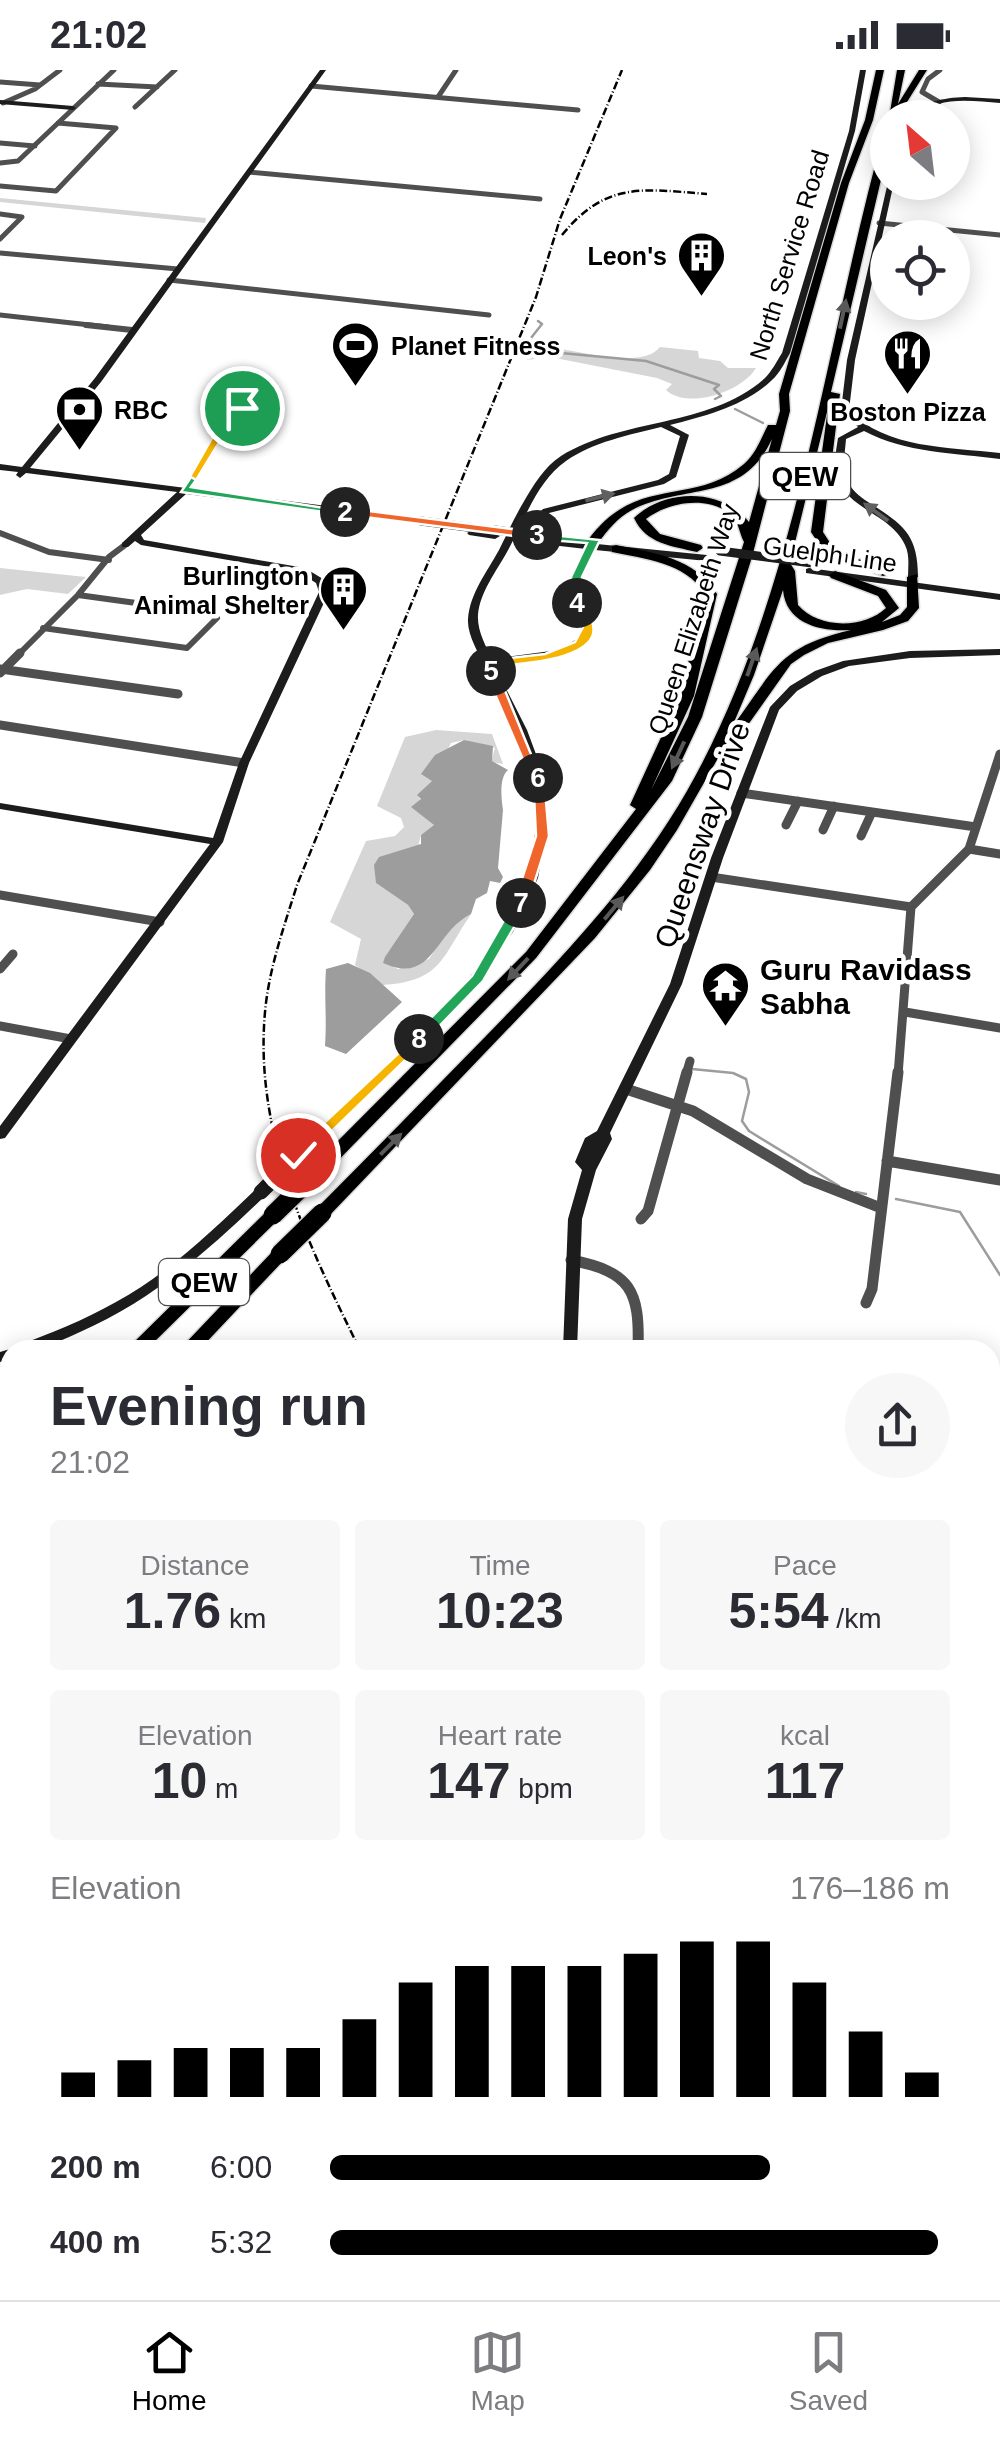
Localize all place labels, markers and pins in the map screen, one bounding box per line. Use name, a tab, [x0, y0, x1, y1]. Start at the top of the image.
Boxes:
building icon: Leon's	[676, 230, 728, 298]
place label: Leon's	[587, 242, 667, 270]
sports icon: Planet Fitness	[330, 320, 382, 388]
restaurant icon: Boston Pizza	[882, 328, 934, 396]
place label: Planet Fitness	[391, 332, 561, 360]
pin	[200, 366, 285, 451]
bank icon: RBC	[53, 384, 105, 452]
place label: RBC	[114, 396, 168, 424]
place label: Boston Pizza	[830, 398, 987, 426]
pin: 2	[320, 487, 370, 537]
pin: 3	[512, 510, 562, 560]
place label: Burlington Animal Shelter	[134, 562, 309, 619]
building icon: Burlington Animal Shelter	[318, 564, 370, 632]
pin: 4	[552, 578, 602, 628]
pin: 5	[466, 646, 516, 696]
pin: 6	[513, 753, 563, 803]
pin: 7	[496, 878, 546, 928]
place label: Guru Ravidass Sabha	[760, 953, 972, 1020]
temple icon: Guru Ravidass Sabha	[699, 960, 751, 1028]
pin: 8	[394, 1014, 444, 1064]
pin	[256, 1113, 341, 1198]

